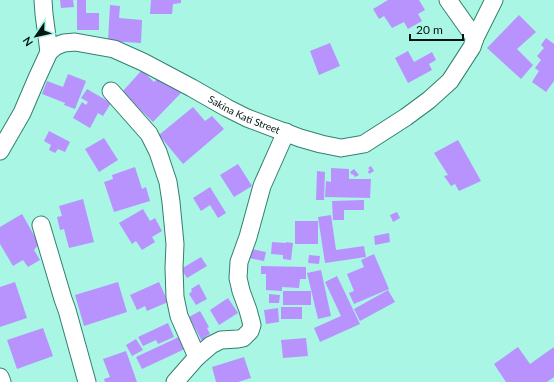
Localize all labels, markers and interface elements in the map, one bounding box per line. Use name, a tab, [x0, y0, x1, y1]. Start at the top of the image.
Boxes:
north arrow	[16, 16, 56, 56]
scale bar	[410, 16, 463, 42]
text: 20 m	[416, 22, 443, 37]
text: N	[20, 35, 35, 49]
street label: Sakina Kati Street	[206, 93, 282, 136]

